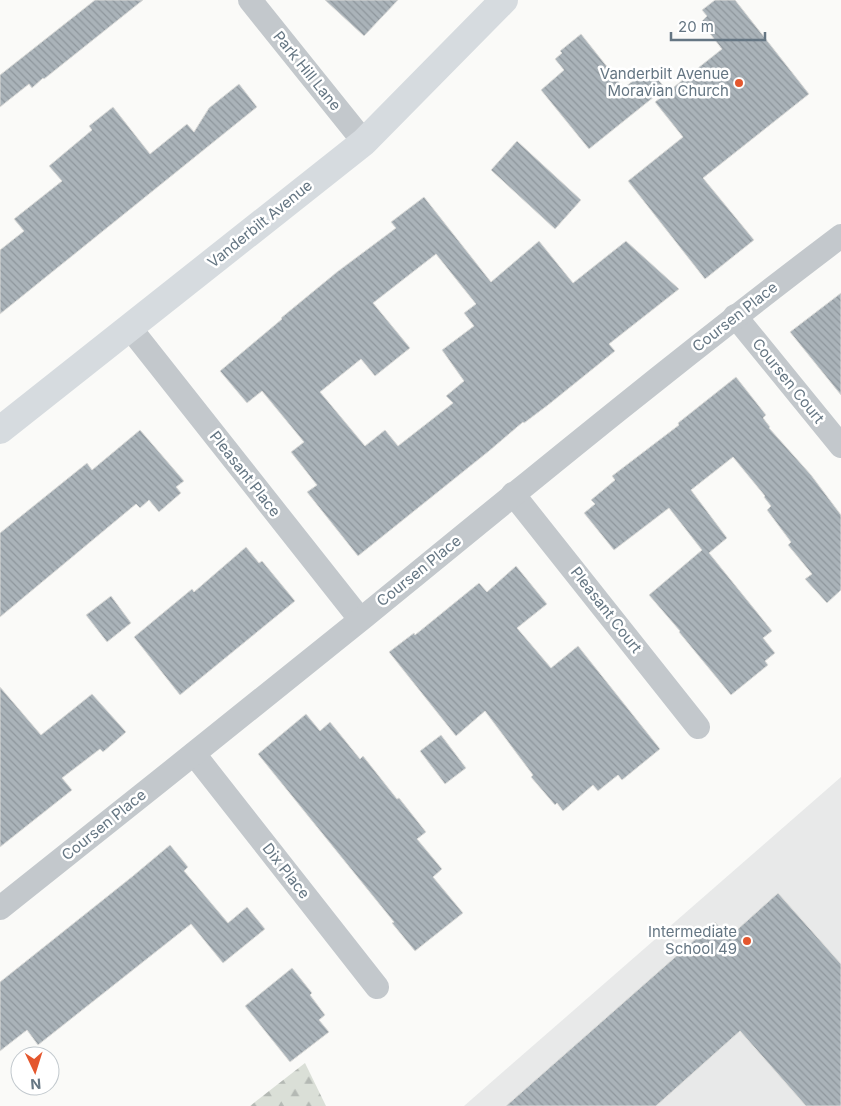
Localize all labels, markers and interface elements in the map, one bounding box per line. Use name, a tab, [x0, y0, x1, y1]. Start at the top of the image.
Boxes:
scale bar	[671, 10, 765, 42]
text: 20 m	[678, 17, 714, 36]
street label: Park Hill Lane	[269, 27, 345, 114]
place label: Vanderbilt Avenue Moravian Church	[600, 64, 729, 100]
marker: Vanderbilt Avenue Moravian Church	[733, 77, 745, 89]
street label: Vanderbilt Avenue	[204, 176, 316, 272]
street label: Coursen Place	[688, 277, 781, 356]
street label: Coursen Court	[748, 334, 828, 427]
street label: Pleasant Place	[206, 427, 285, 520]
street label: Coursen Place	[373, 531, 465, 610]
street label: Pleasant Court	[567, 563, 646, 657]
street label: Coursen Place	[58, 785, 150, 864]
street label: Dix Place	[259, 839, 314, 902]
place label: Intermediate School 49	[648, 922, 737, 958]
marker: Intermediate School 49	[741, 935, 753, 947]
north arrow	[10, 1046, 60, 1096]
text: N	[30, 1076, 42, 1093]

